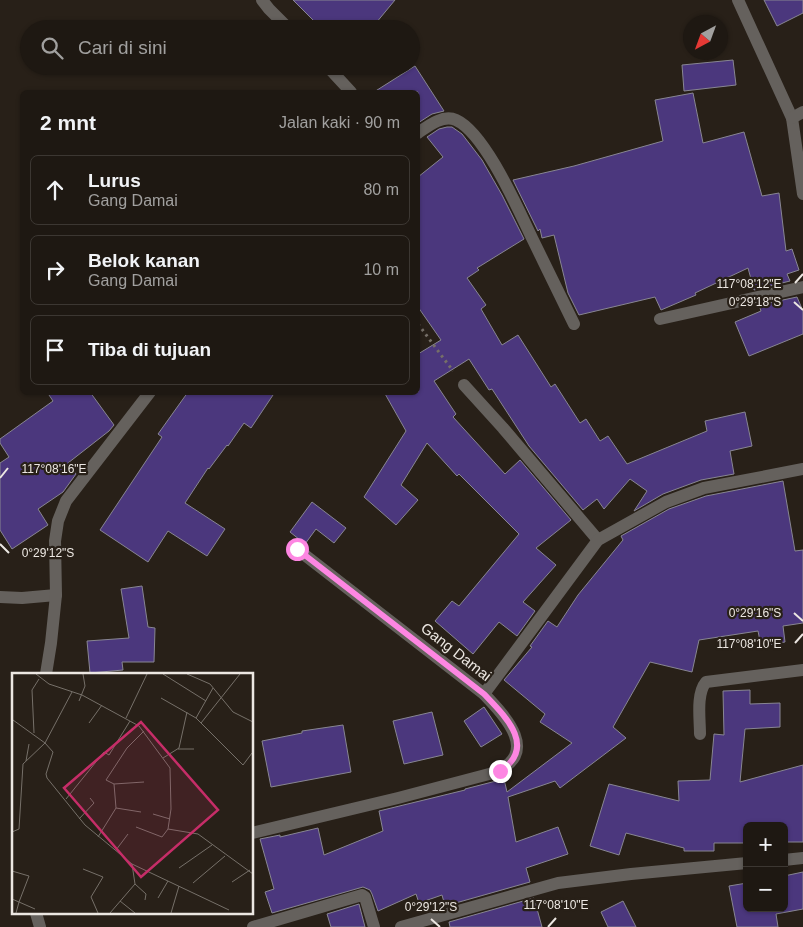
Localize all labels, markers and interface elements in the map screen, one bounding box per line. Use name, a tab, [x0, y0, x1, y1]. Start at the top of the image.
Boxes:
north arrow	[683, 15, 728, 60]
search box	[20, 20, 420, 75]
icon: search	[38, 34, 66, 62]
text: Cari di sini	[78, 37, 167, 58]
text: 2 mnt	[40, 111, 96, 134]
text: Jalan kaki · 90 m	[279, 114, 400, 131]
text: Lurus	[88, 170, 141, 191]
icon: ahead	[41, 176, 69, 204]
text: 80 m	[363, 181, 399, 198]
text: Gang Damai	[88, 192, 178, 209]
text: Belok kanan	[88, 250, 200, 271]
icon: right	[41, 256, 69, 284]
text: 10 m	[363, 261, 399, 278]
text: Gang Damai	[88, 272, 178, 289]
text: 117°08'12"E	[716, 277, 782, 291]
text: 0°29'18"S	[729, 295, 781, 309]
icon: arrive	[41, 336, 69, 364]
text: Tiba di tujuan	[88, 339, 211, 360]
text: 117°08'16"E	[21, 462, 87, 476]
route start	[286, 538, 309, 561]
text: 0°29'12"S	[22, 546, 74, 560]
text: 0°29'16"S	[729, 606, 781, 620]
street label: Gang Damai	[418, 619, 495, 684]
text: 117°08'10"E	[716, 637, 782, 651]
inset map	[12, 673, 254, 914]
route end	[489, 760, 512, 783]
map controls	[743, 822, 788, 912]
button: +	[743, 822, 788, 867]
button: −	[743, 867, 788, 912]
text: 117°08'10"E	[523, 898, 589, 912]
text: 0°29'12"S	[405, 900, 457, 914]

